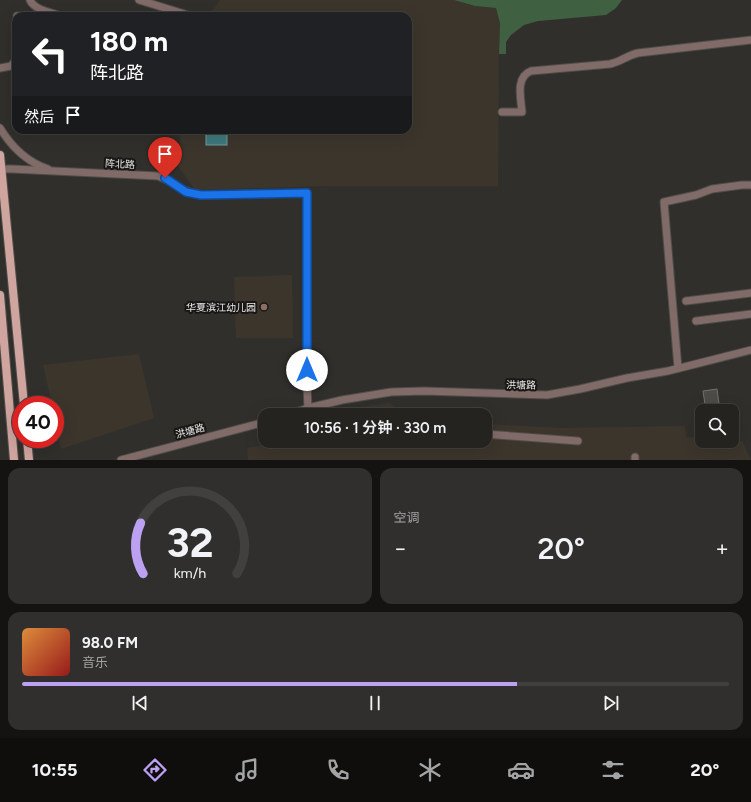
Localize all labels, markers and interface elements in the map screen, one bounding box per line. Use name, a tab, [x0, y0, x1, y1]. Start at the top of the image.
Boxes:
text: 180 m	[90, 24, 168, 58]
icon: left	[24, 28, 76, 80]
text: 阵北路	[90, 62, 144, 84]
icon: arrive	[62, 104, 84, 126]
text: 然后	[24, 108, 54, 126]
pin	[148, 137, 182, 178]
icon: arrive	[154, 143, 176, 165]
street label: 阵北路	[105, 157, 135, 171]
place label: 华夏滨江幼儿园	[186, 301, 256, 314]
marker: 华夏滨江幼儿园	[259, 302, 269, 312]
position arrow	[286, 349, 328, 391]
street label: 洪塘路	[506, 378, 536, 392]
speed limit sign: 40	[12, 396, 64, 448]
map controls	[695, 404, 739, 448]
button: search	[695, 404, 739, 448]
text: 10:56 · 1 分钟 · 330 m	[304, 419, 446, 437]
street label: 洪塘路	[174, 421, 206, 441]
text: 空调	[394, 510, 420, 525]
text: 32	[166, 517, 213, 567]
text: 20°	[537, 530, 585, 567]
text: −	[394, 535, 407, 562]
text: +	[715, 535, 729, 562]
text: km/h	[173, 564, 206, 582]
text: 98.0 FM	[82, 634, 138, 652]
text: 音乐	[82, 655, 108, 670]
icon: previous	[129, 692, 151, 714]
icon: pause	[364, 692, 386, 714]
icon: next	[600, 692, 622, 714]
icon: directions	[141, 756, 169, 784]
icon: music	[233, 756, 261, 784]
icon: phone	[324, 756, 352, 784]
icon: climate	[416, 756, 444, 784]
icon: car	[507, 756, 535, 784]
icon: filters	[599, 756, 627, 784]
text: 10:55	[32, 759, 77, 781]
text: 20°	[690, 759, 719, 781]

